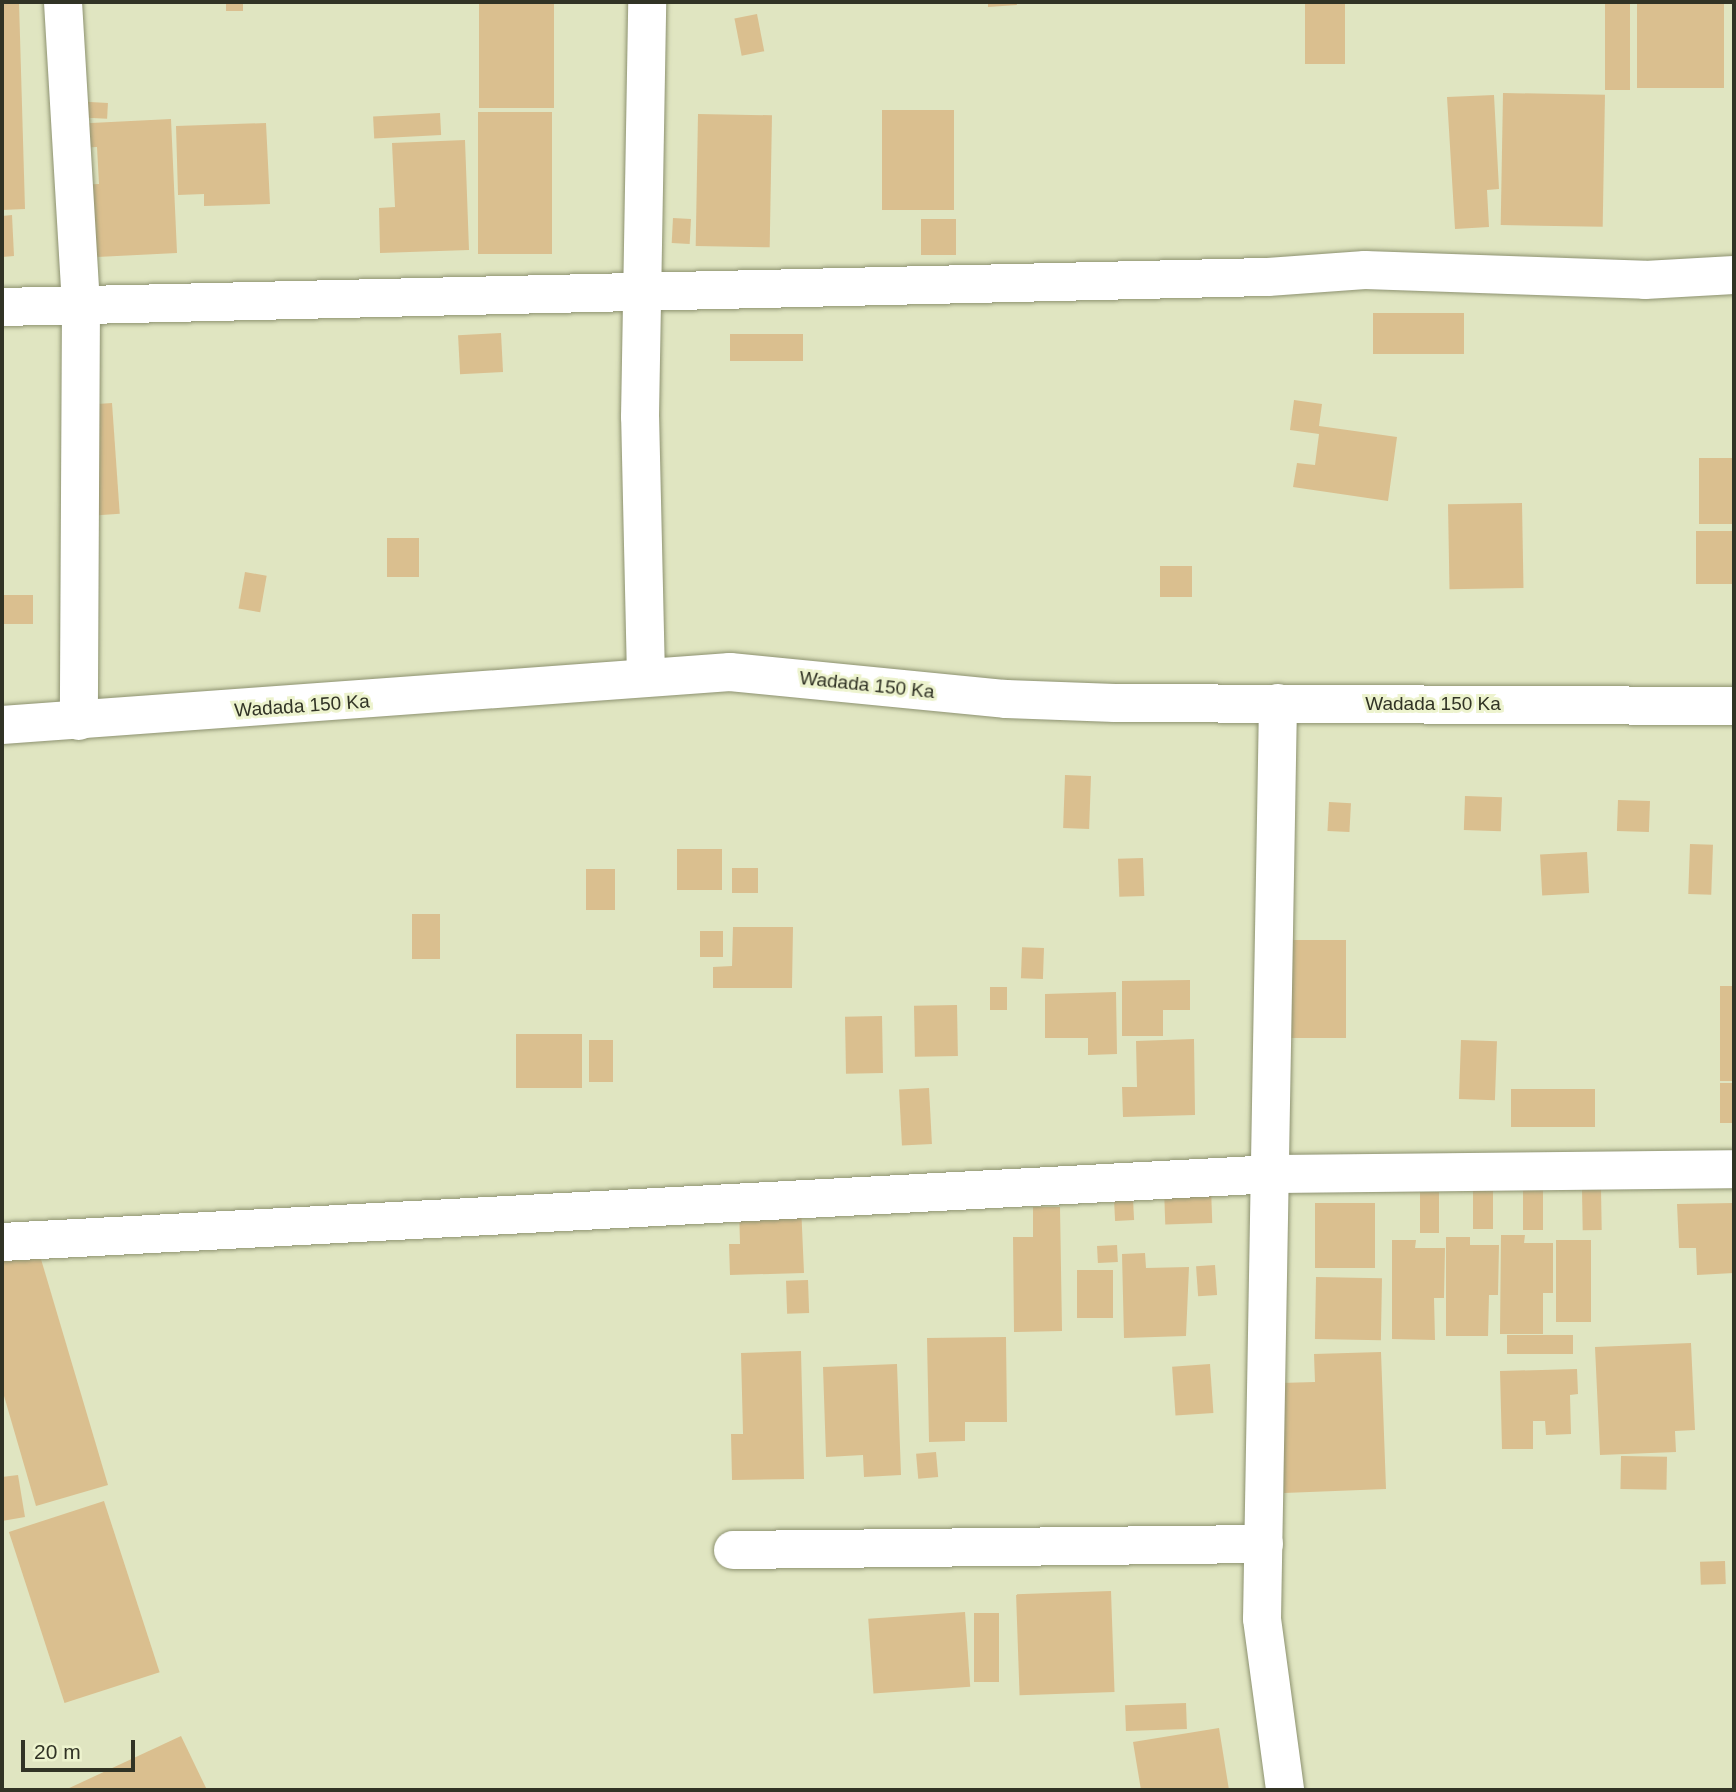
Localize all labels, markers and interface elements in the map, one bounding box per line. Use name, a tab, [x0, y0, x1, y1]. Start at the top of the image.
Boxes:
street label: Wadada 150 Ka	[798, 667, 936, 703]
street label: Wadada 150 Ka	[234, 690, 370, 722]
street label: Wadada 150 Ka	[1365, 693, 1501, 715]
scale bar	[24, 1726, 138, 1770]
text: 20 m	[34, 1740, 81, 1763]

